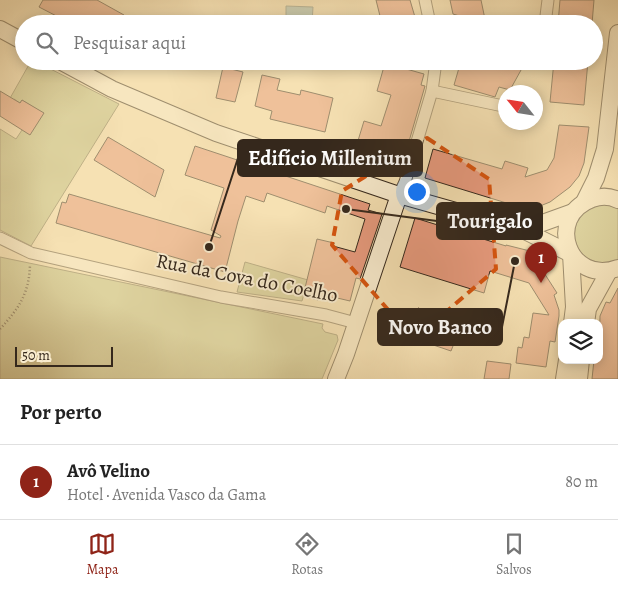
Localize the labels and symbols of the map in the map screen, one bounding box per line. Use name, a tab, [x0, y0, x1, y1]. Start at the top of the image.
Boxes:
north arrow	[498, 85, 543, 130]
callout: Edifício Millenium	[238, 140, 422, 176]
text: Edifício Millenium	[248, 144, 412, 172]
your location	[404, 179, 430, 205]
callout: Tourigalo	[437, 203, 542, 239]
text: Tourigalo	[448, 207, 533, 235]
pin: 1	[525, 242, 557, 283]
street label: Rua da Cova do Coelho	[154, 247, 340, 309]
callout: Novo Banco	[378, 309, 502, 345]
text: Novo Banco	[388, 313, 492, 341]
scale bar	[15, 344, 112, 367]

